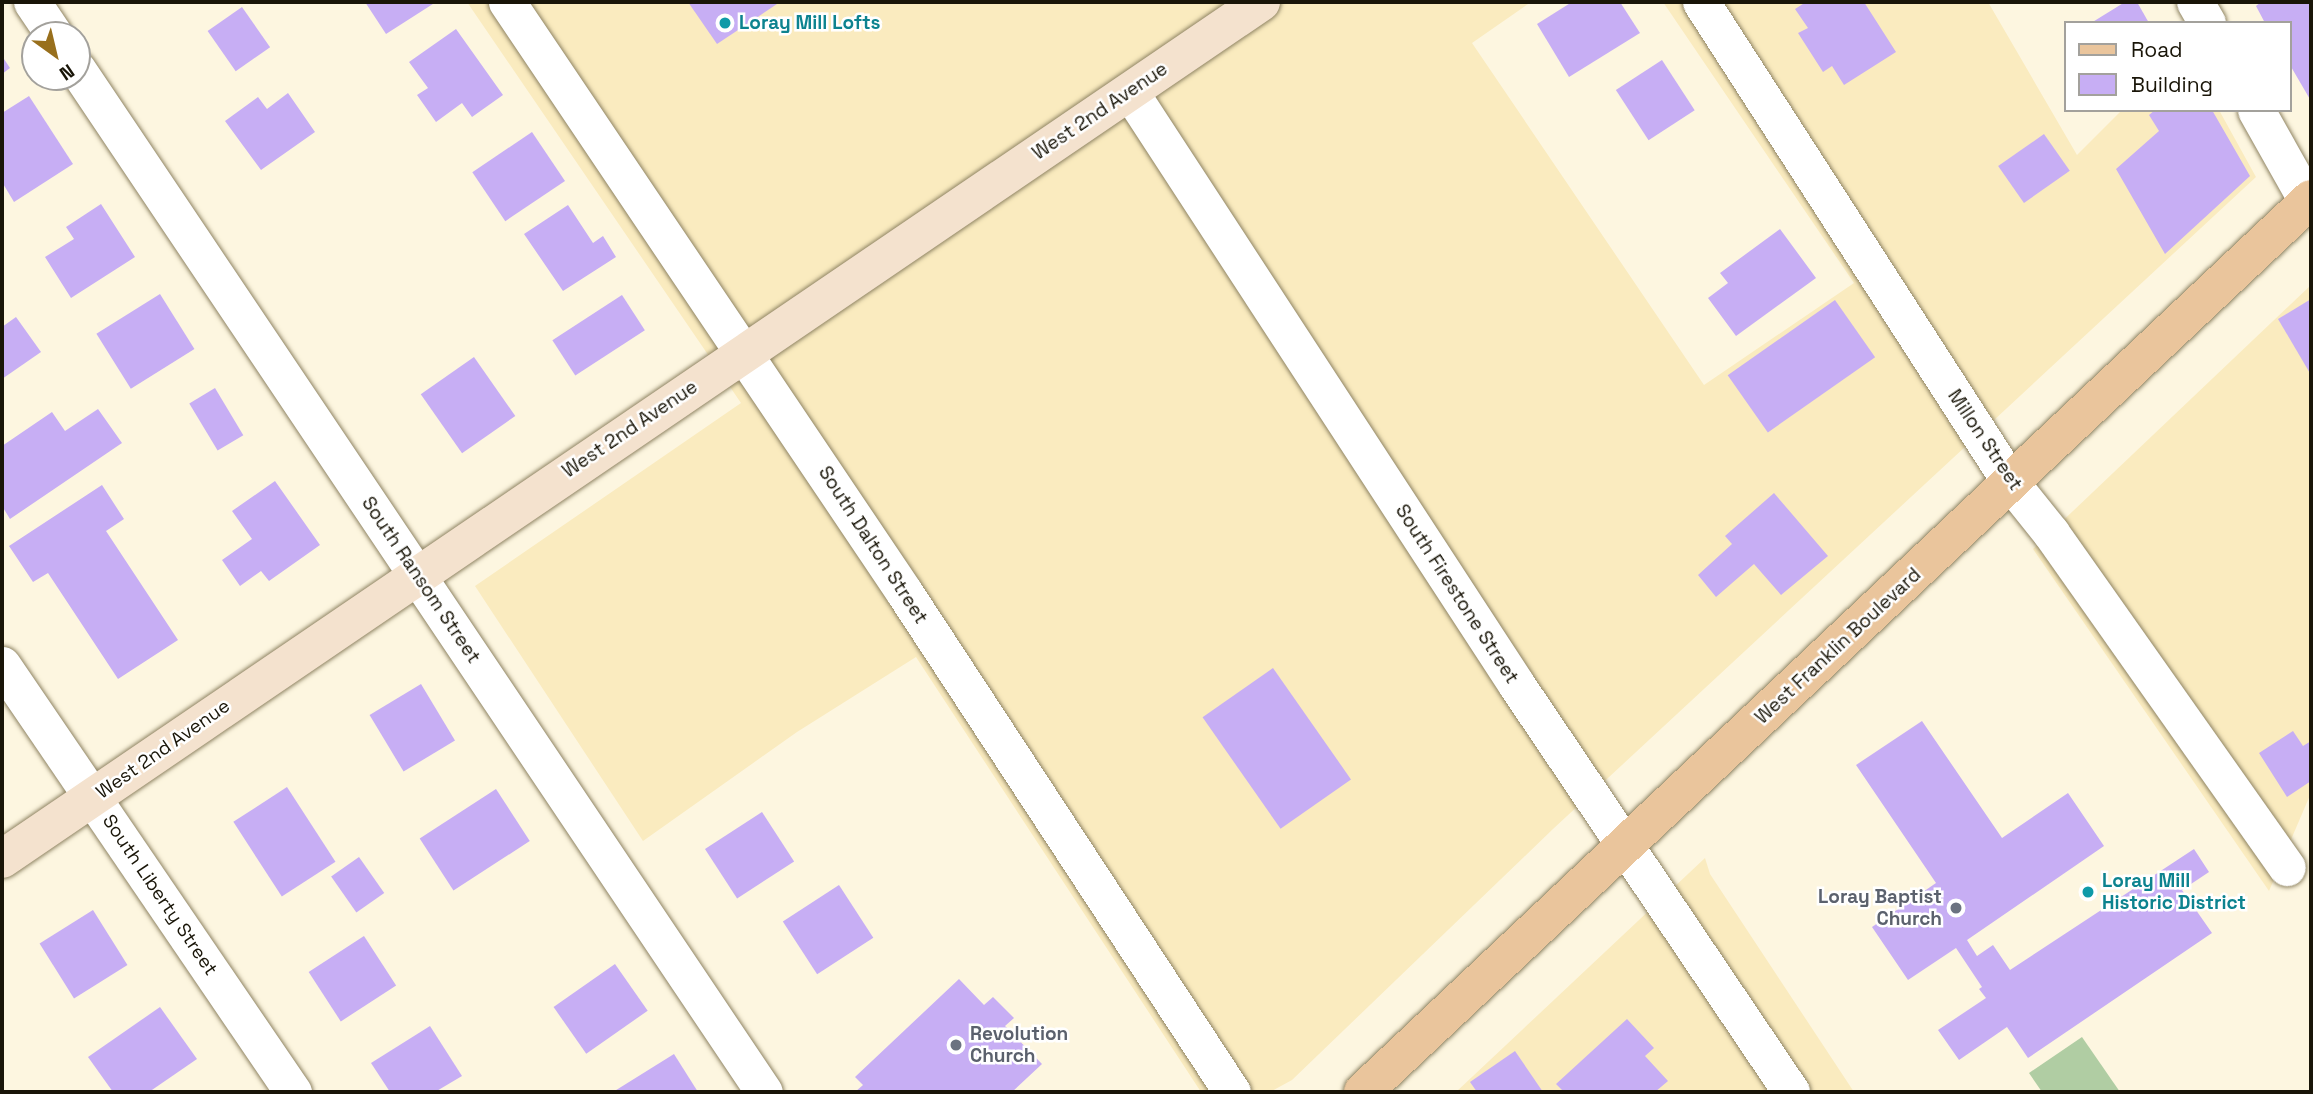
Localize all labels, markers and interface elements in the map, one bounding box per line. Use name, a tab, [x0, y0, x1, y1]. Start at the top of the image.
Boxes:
place label: Loray Mill Lofts	[739, 12, 881, 34]
marker: Loray Mill Lofts	[717, 15, 733, 31]
north arrow	[21, 21, 91, 91]
legend	[2064, 21, 2292, 112]
text: Road	[2131, 36, 2183, 63]
street label: West 2nd Avenue	[1028, 57, 1172, 165]
text: N	[55, 58, 79, 86]
text: Building	[2131, 71, 2213, 98]
street label: West 2nd Avenue	[558, 375, 702, 483]
street label: Millon Street	[1943, 385, 2027, 495]
street label: South Dalton Street	[814, 462, 932, 628]
street label: South Ransom Street	[357, 492, 485, 668]
street label: South Firestone Street	[1391, 500, 1523, 688]
street label: West Franklin Boulevard	[1750, 563, 1926, 729]
street label: West 2nd Avenue	[92, 694, 234, 804]
street label: South Liberty Street	[98, 810, 222, 980]
place label: Loray Mill Historic District	[2102, 870, 2246, 914]
marker: Loray Mill Historic District	[2080, 884, 2096, 900]
place label: Loray Baptist Church	[1818, 886, 1942, 930]
marker: Loray Baptist Church	[1948, 900, 1964, 916]
place label: Revolution Church	[970, 1023, 1068, 1067]
marker: Revolution Church	[948, 1037, 964, 1053]

